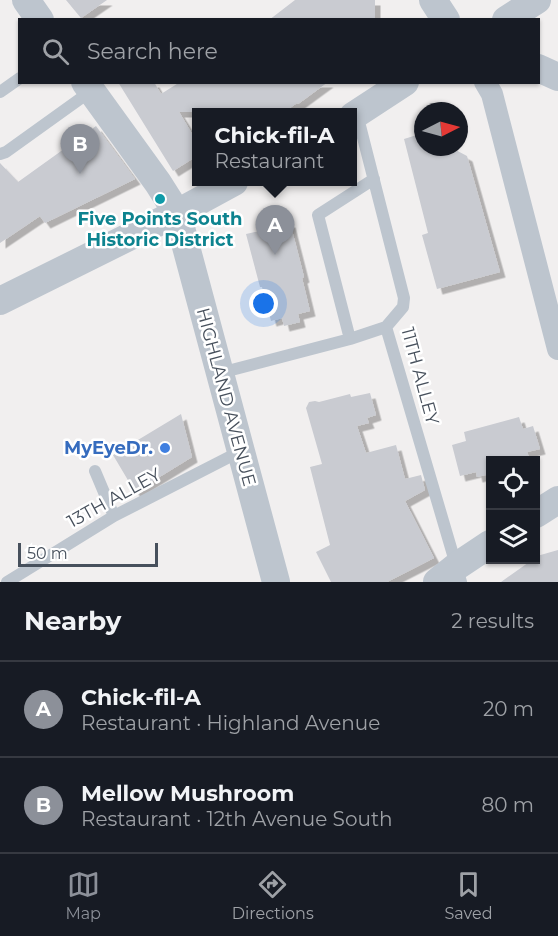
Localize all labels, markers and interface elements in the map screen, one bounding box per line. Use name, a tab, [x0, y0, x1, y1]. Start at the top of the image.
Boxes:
search box	[18, 18, 540, 84]
icon: search	[39, 35, 72, 68]
text: Search here	[87, 38, 218, 65]
north arrow	[414, 102, 468, 156]
popup	[192, 108, 357, 186]
text: Chick-fil-A	[215, 122, 334, 149]
pin: B	[60, 124, 100, 174]
text: Restaurant	[215, 149, 324, 173]
marker: Five Points South Historic District	[153, 192, 167, 206]
pin: A	[256, 206, 294, 255]
place label: Five Points South Historic District	[78, 208, 242, 251]
your location	[249, 289, 278, 318]
street label: HIGHLAND AVENUE	[192, 305, 260, 489]
street label: 11TH ALLEY	[396, 325, 444, 428]
place label: MyEyeDr.	[64, 437, 153, 459]
marker: MyEyeDr.	[158, 441, 172, 455]
map controls	[486, 456, 540, 564]
button: locate	[486, 456, 540, 510]
street label: 13TH ALLEY	[63, 463, 165, 533]
button: layers	[486, 510, 540, 564]
scale bar	[18, 540, 158, 568]
text: 50 m	[27, 544, 68, 563]
text: Nearby	[24, 605, 121, 637]
text: 2 results	[451, 609, 534, 633]
text: Chick-fil-A	[81, 684, 201, 711]
text: A	[36, 697, 51, 721]
text: 20 m	[483, 697, 534, 721]
text: Restaurant · Highland Avenue	[81, 711, 380, 735]
text: Mellow Mushroom	[81, 780, 294, 807]
text: B	[36, 793, 51, 817]
text: 80 m	[482, 793, 534, 817]
text: Restaurant · 12th Avenue South	[81, 807, 393, 831]
tab: Map	[65, 868, 101, 923]
tab: Directions	[232, 868, 314, 923]
tab: Saved	[445, 868, 493, 923]

